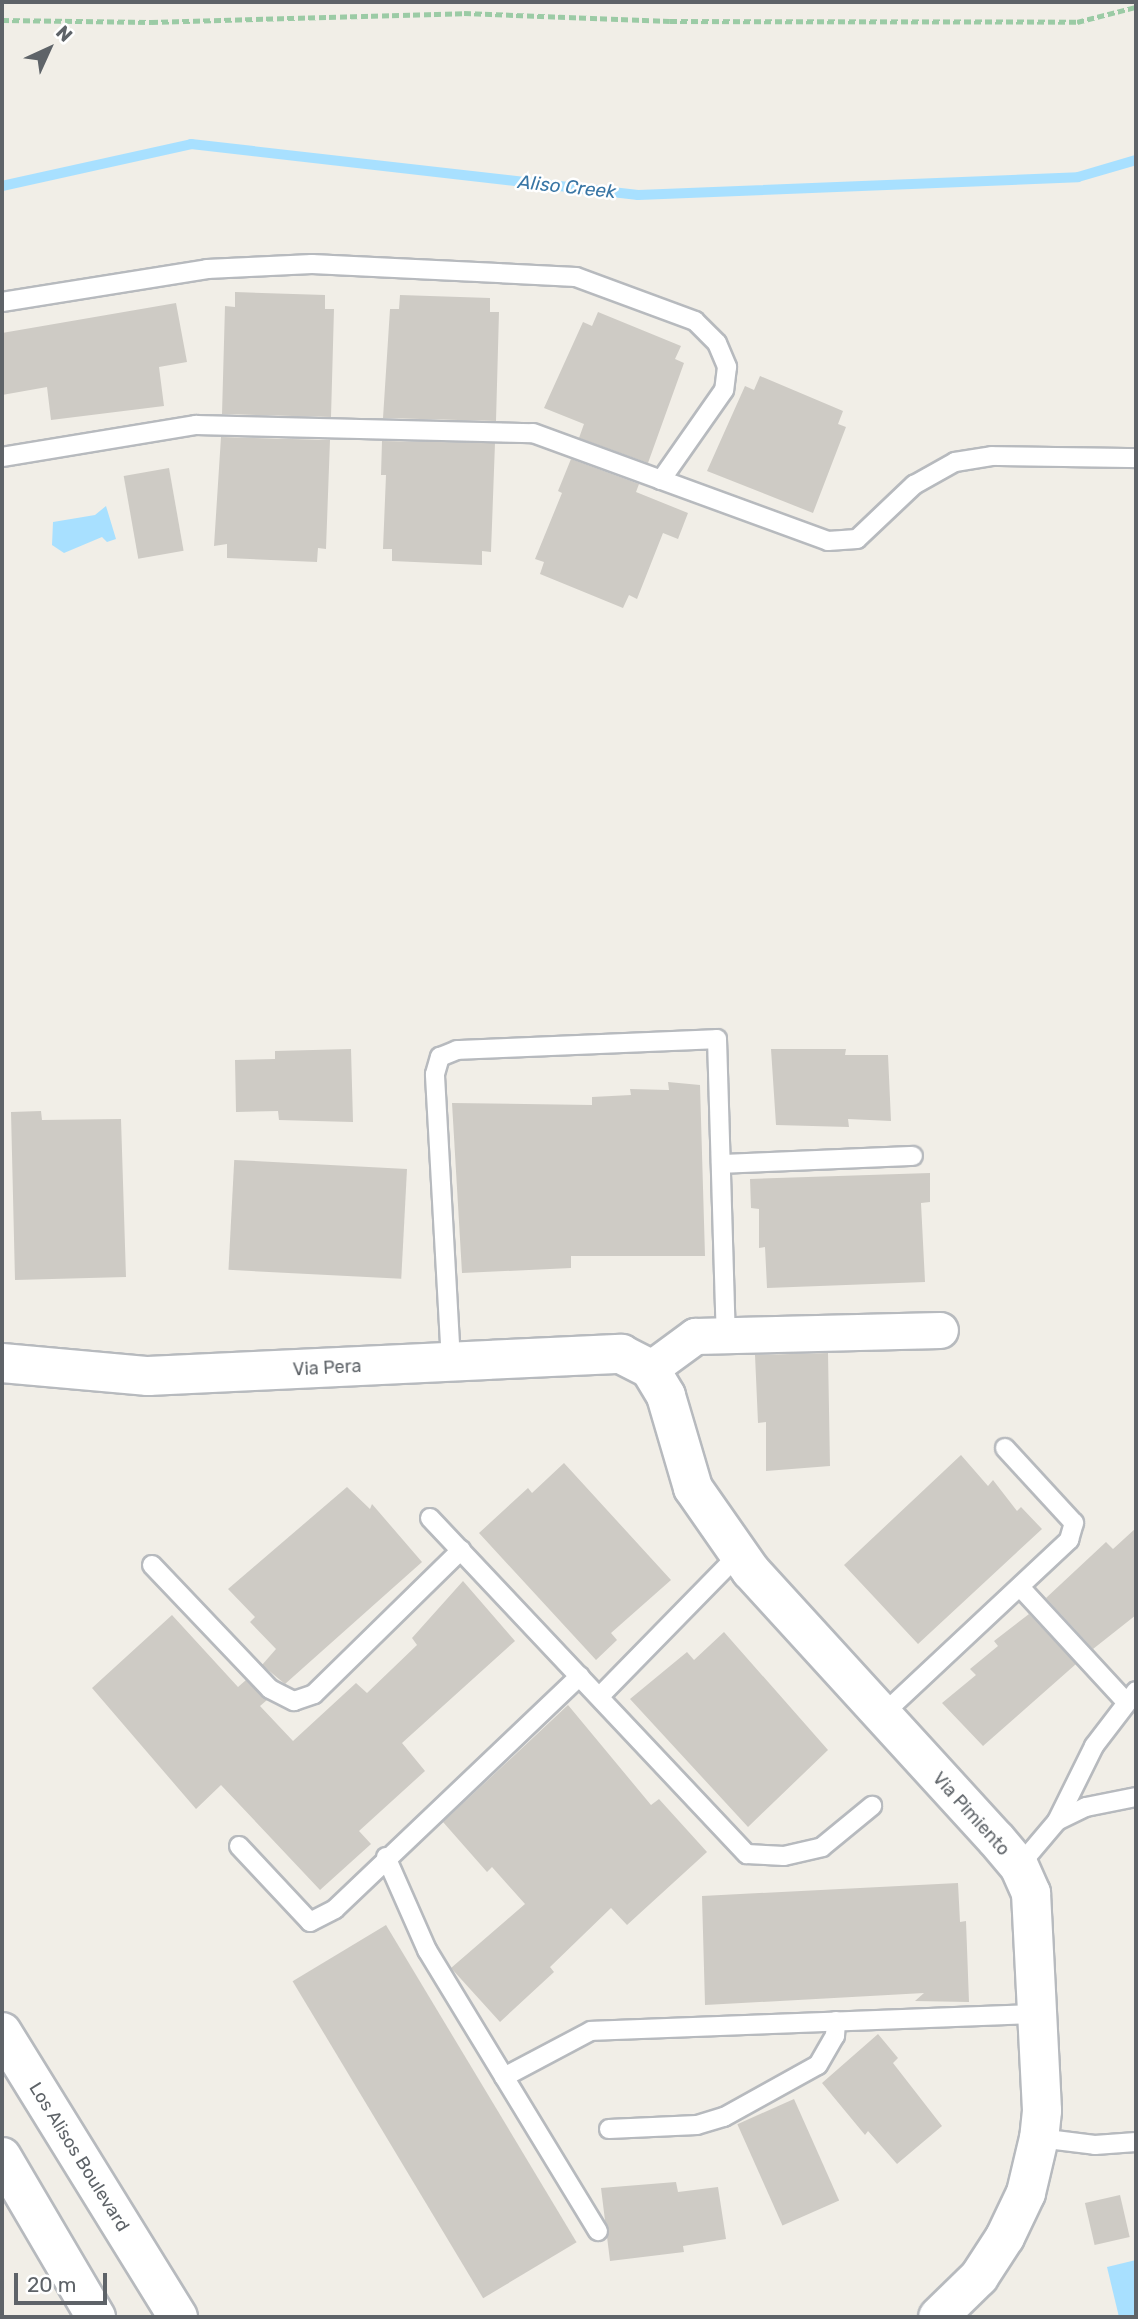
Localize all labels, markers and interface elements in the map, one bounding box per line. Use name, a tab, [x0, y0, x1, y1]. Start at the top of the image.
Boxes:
north arrow	[14, 14, 84, 84]
text: N	[51, 21, 77, 47]
water label: Aliso Creek	[517, 171, 617, 203]
street label: Via Pera	[292, 1355, 362, 1381]
street label: Via Pimiento	[928, 1768, 1014, 1860]
street label: Los Alisos Boulevard	[24, 2078, 134, 2236]
scale bar	[18, 2260, 110, 2304]
text: 20 m	[27, 2272, 76, 2297]

